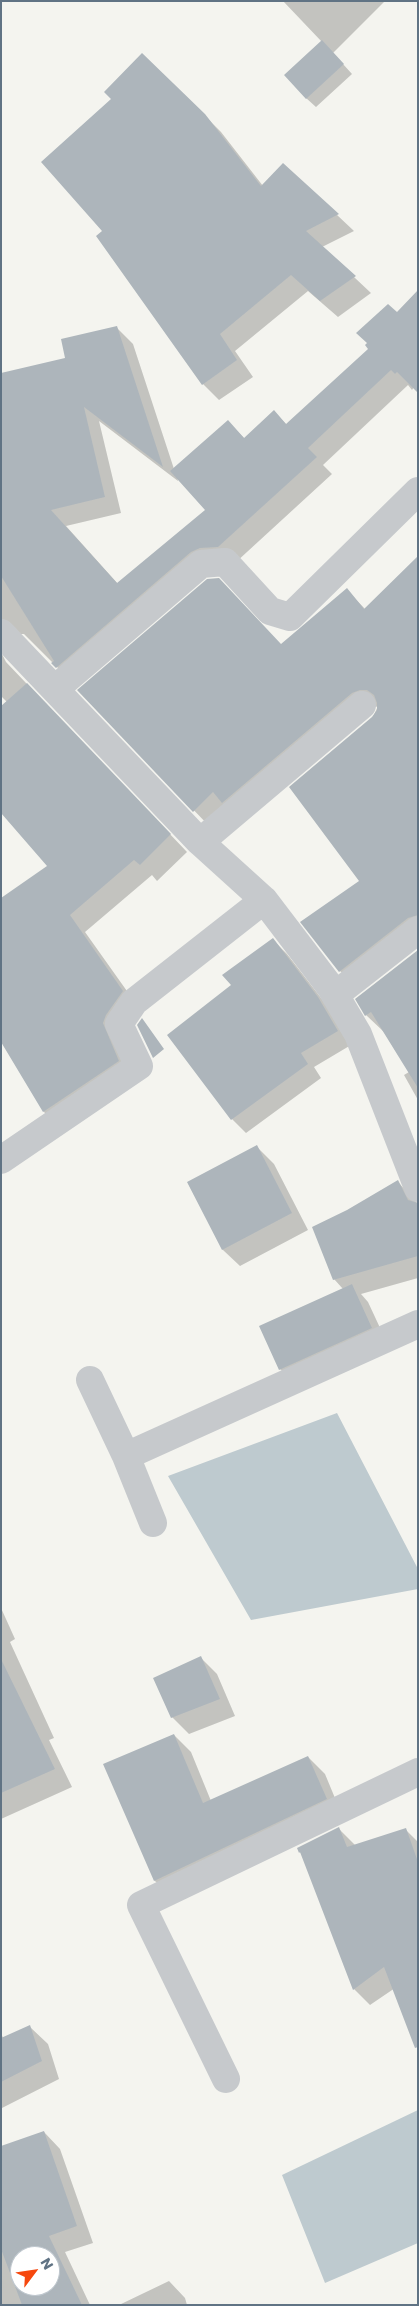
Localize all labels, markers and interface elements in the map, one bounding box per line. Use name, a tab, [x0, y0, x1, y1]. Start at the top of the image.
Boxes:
north arrow	[10, 2246, 60, 2296]
text: N	[36, 2254, 58, 2273]

